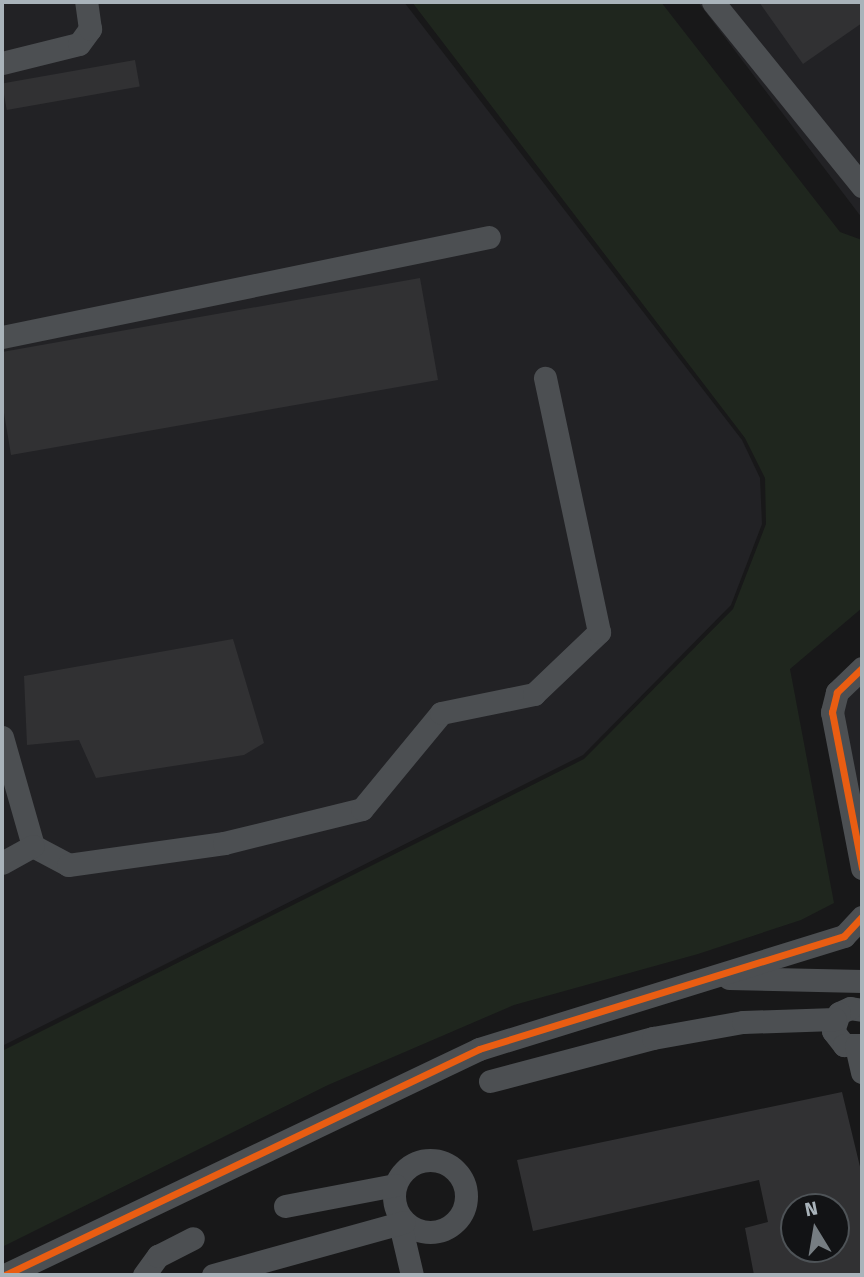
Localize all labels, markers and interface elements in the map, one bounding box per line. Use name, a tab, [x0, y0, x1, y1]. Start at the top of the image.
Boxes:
north arrow	[780, 1193, 850, 1263]
text: N	[803, 1196, 820, 1221]

